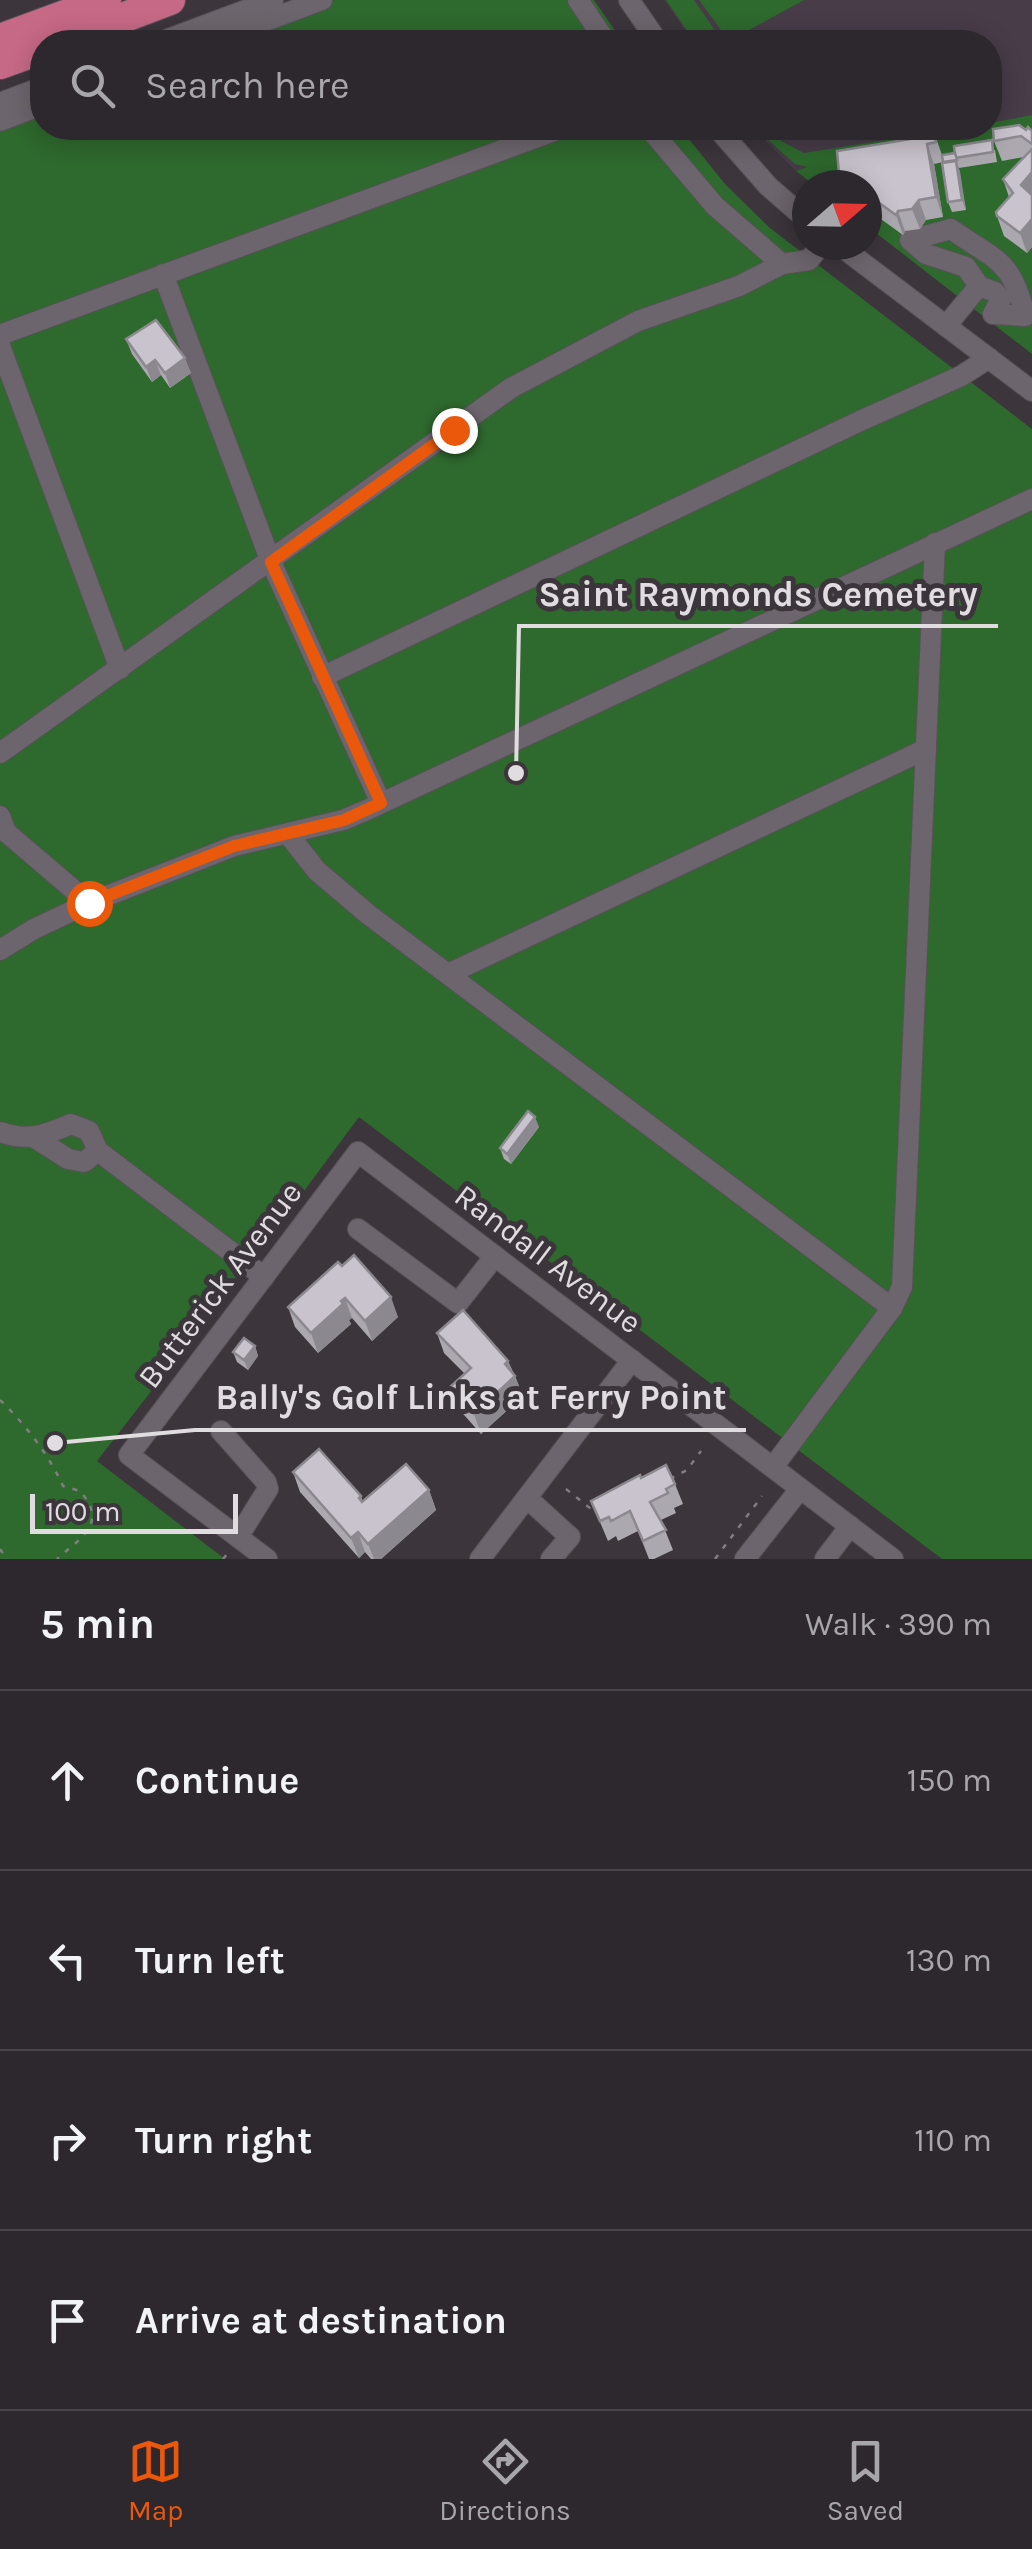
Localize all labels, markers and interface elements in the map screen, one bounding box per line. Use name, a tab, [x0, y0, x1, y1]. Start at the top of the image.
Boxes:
search box	[30, 30, 1002, 140]
icon: search	[65, 58, 120, 113]
text: Search here	[145, 63, 349, 108]
north arrow	[792, 170, 882, 260]
route end	[432, 408, 478, 454]
callout: Saint Raymonds Cemetery	[519, 561, 998, 626]
text: Saint Raymonds Cemetery	[538, 574, 978, 616]
route start	[67, 881, 113, 927]
street label: Butterick Avenue	[131, 1175, 309, 1395]
street label: Randall Avenue	[447, 1177, 649, 1341]
callout: Bally's Golf Links at Ferry Point	[195, 1365, 746, 1430]
text: Bally's Golf Links at Ferry Point	[215, 1377, 727, 1419]
scale bar	[30, 1489, 238, 1534]
text: 100 m	[45, 1495, 120, 1528]
text: 5 min	[40, 1599, 155, 1649]
text: Walk · 390 m	[805, 1606, 992, 1643]
icon: ahead	[40, 1753, 95, 1808]
text: Continue	[135, 1758, 299, 1803]
text: 150 m	[907, 1762, 992, 1799]
icon: left	[40, 1933, 95, 1988]
text: Turn left	[135, 1938, 285, 1983]
text: 130 m	[906, 1942, 992, 1979]
icon: right	[40, 2113, 95, 2168]
text: Turn right	[135, 2118, 312, 2163]
text: 110 m	[914, 2122, 992, 2159]
icon: arrive	[40, 2293, 95, 2348]
text: Arrive at destination	[135, 2298, 507, 2343]
tab: Map	[128, 2434, 183, 2527]
tab: Directions	[439, 2434, 571, 2527]
tab: Saved	[827, 2434, 904, 2527]

